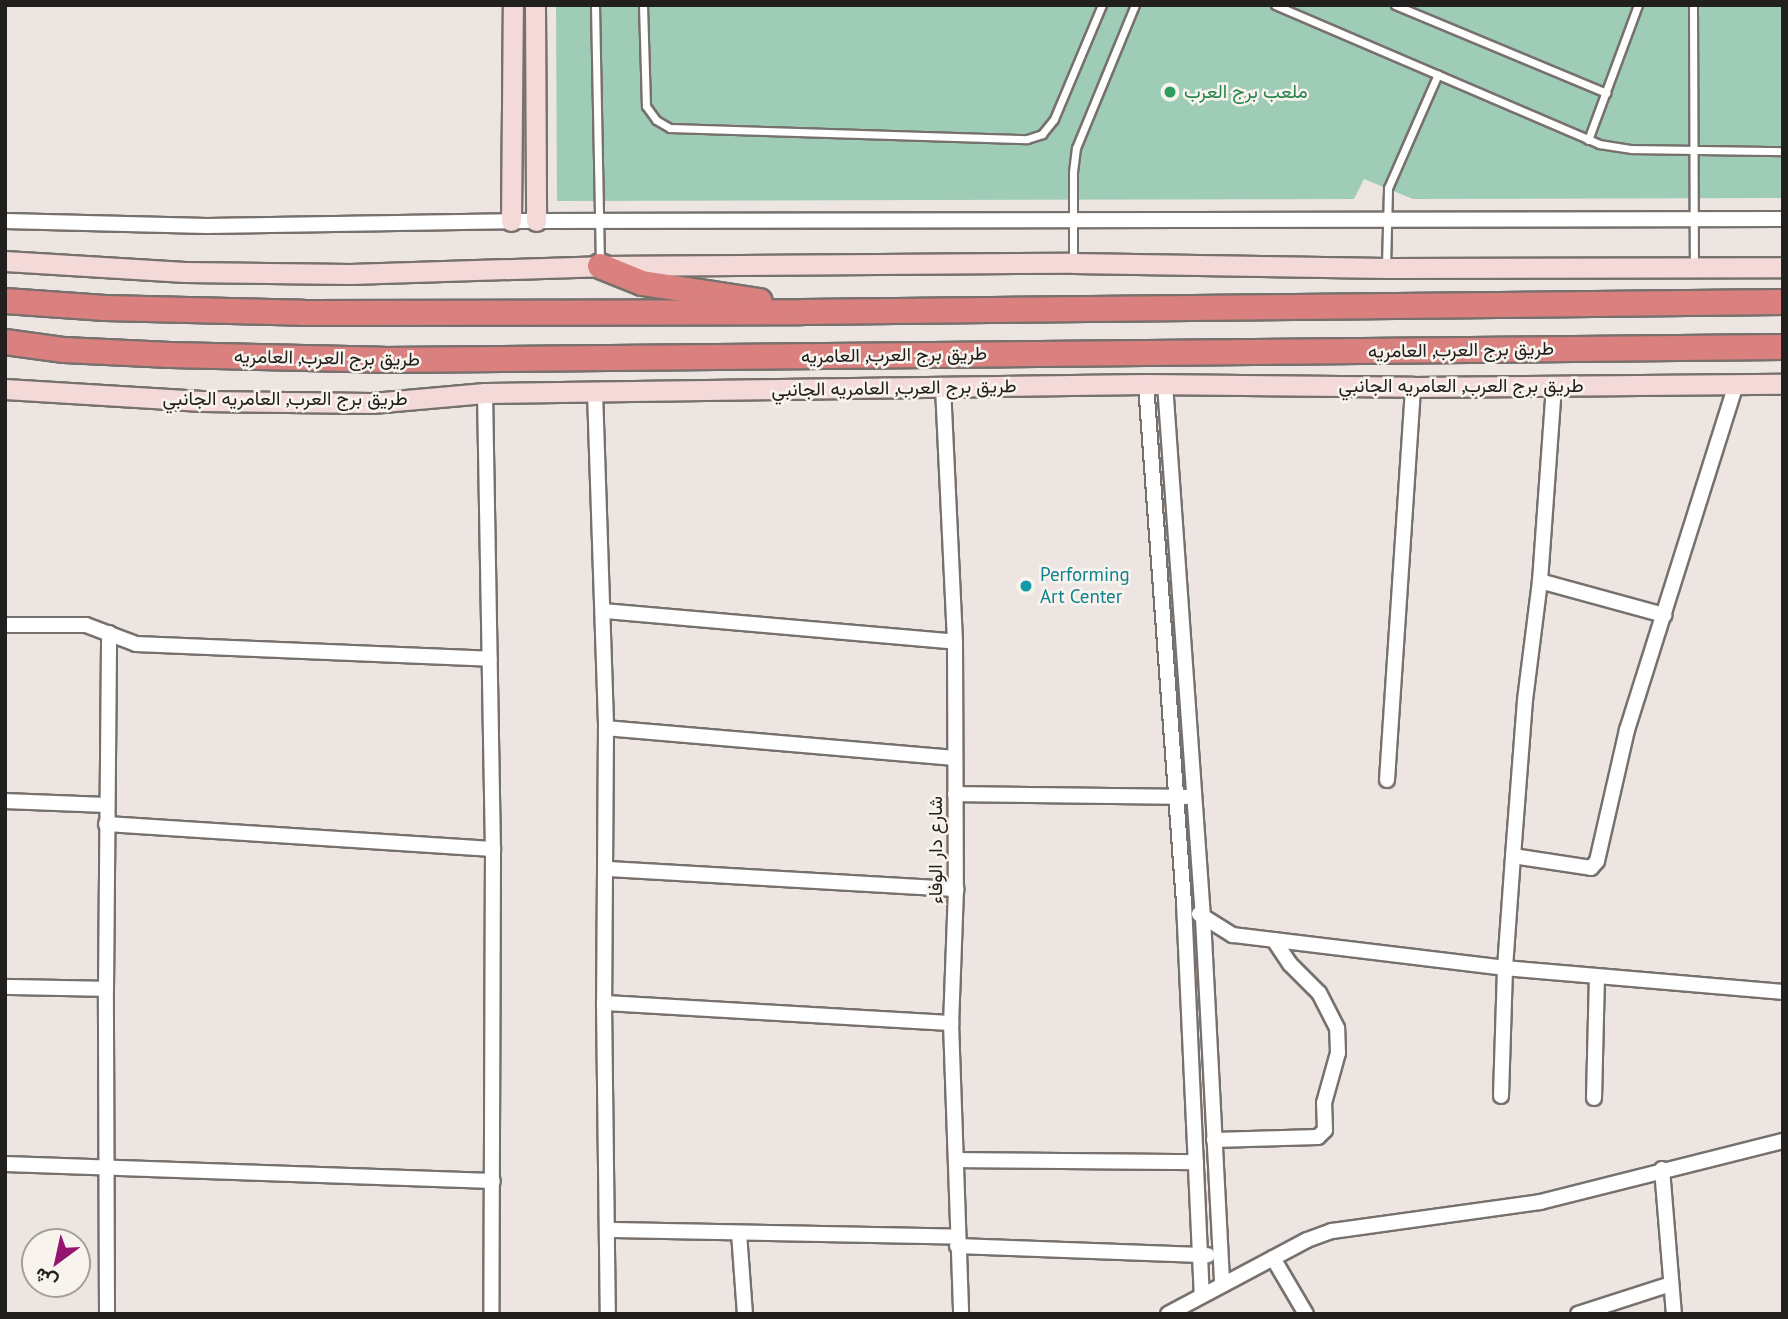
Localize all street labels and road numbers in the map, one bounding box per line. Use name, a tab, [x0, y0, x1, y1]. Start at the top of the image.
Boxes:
street label: طريق برج العرب, العامريه	[1367, 337, 1555, 363]
street label: طريق برج العرب, العامريه	[800, 342, 988, 368]
street label: طريق برج العرب, العامريه	[233, 345, 421, 371]
street label: طريق برج العرب, العامريه الجانبي	[771, 374, 1017, 402]
street label: طريق برج العرب, العامريه الجانبي	[1338, 375, 1584, 397]
street label: طريق برج العرب, العامريه الجانبي	[162, 388, 408, 410]
street label: شارع دار الوفاء	[925, 796, 947, 904]

